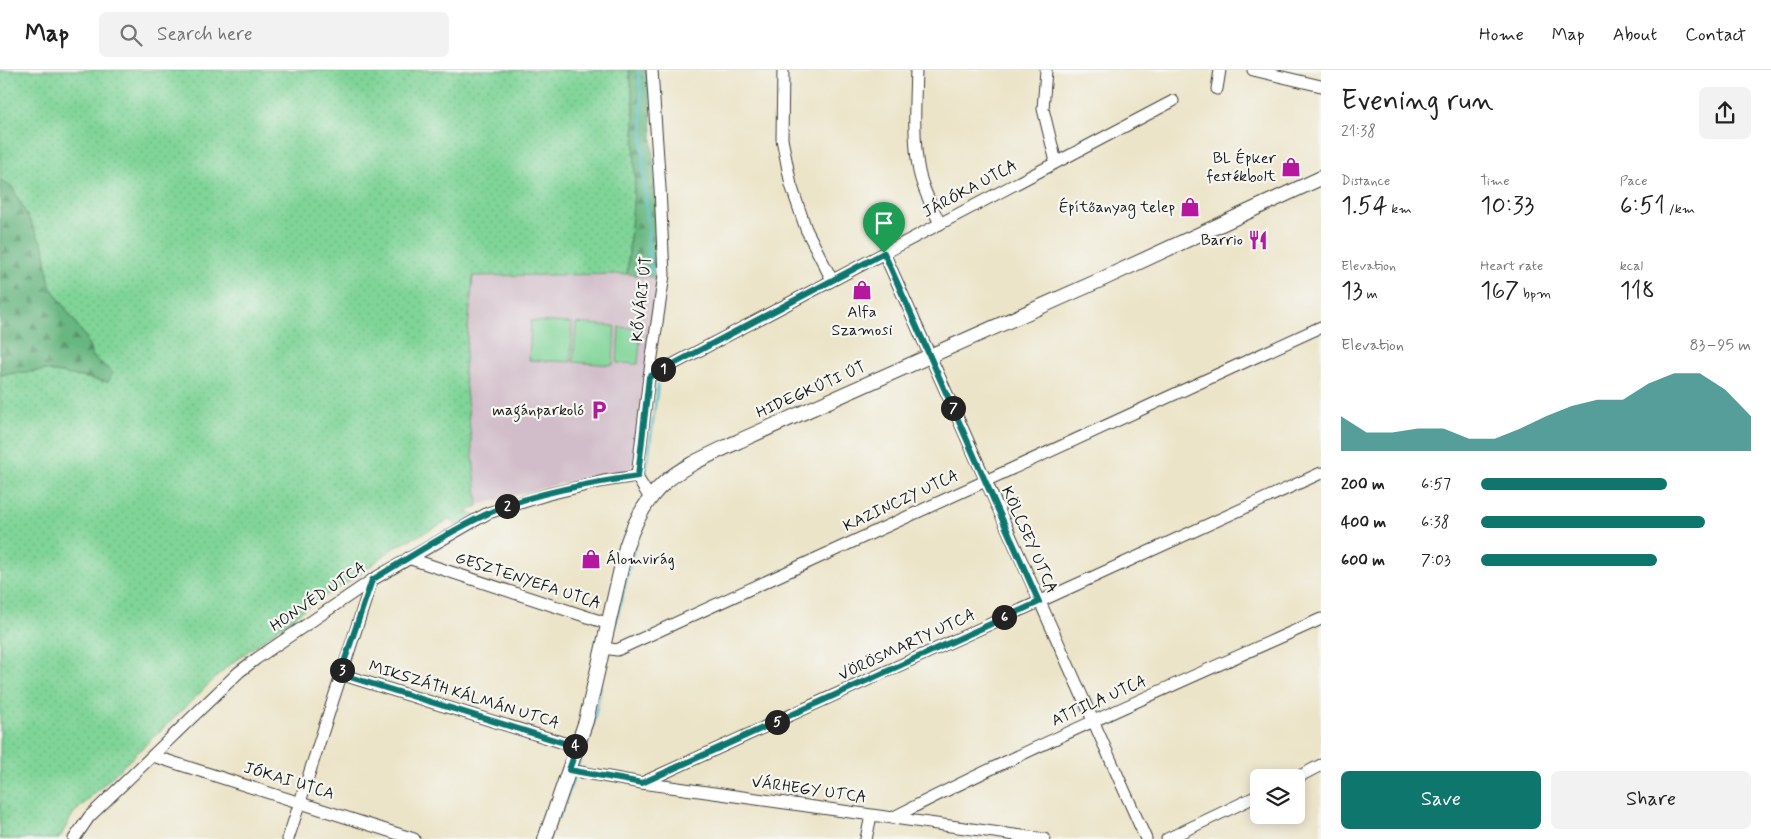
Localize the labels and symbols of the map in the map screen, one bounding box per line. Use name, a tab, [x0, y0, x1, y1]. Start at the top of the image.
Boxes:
place label: BL Épker festékbolt	[1206, 148, 1277, 187]
street label: JÁRÓKA UTCA	[919, 155, 1021, 223]
shop icon: BL Épker festékbolt	[1280, 156, 1302, 178]
shop icon: Építőanyag telep	[1179, 196, 1201, 218]
place label: Építőanyag telep	[1059, 197, 1175, 219]
pin	[863, 202, 905, 253]
restaurant icon: Barrio	[1247, 229, 1269, 251]
place label: Barrio	[1201, 230, 1243, 251]
street label: KŐVÁRI ÚT	[627, 255, 657, 343]
shop icon: Alfa Szamosi	[851, 279, 873, 301]
place label: Alfa Szamosi	[832, 302, 893, 341]
pin: 1	[650, 356, 676, 382]
street label: HIDEGKÚTI ÚT	[753, 356, 869, 424]
pin: 7	[940, 396, 966, 420]
parking icon: magánparkoló	[588, 399, 610, 421]
place label: magánparkoló	[492, 400, 584, 422]
street label: KAZINCZY UTCA	[840, 465, 962, 537]
street label: KÖLCSEY UTCA	[996, 483, 1062, 597]
pin: 2	[494, 494, 520, 518]
street label: GESZTENYEFA UTCA	[453, 548, 603, 614]
shop icon: Álomvirág	[580, 548, 602, 570]
place label: Álomvirág	[606, 549, 675, 570]
street label: HONVÉD UTCA	[266, 557, 370, 637]
street label: VÖRÖSMARTY UTCA	[835, 604, 979, 686]
pin: 6	[992, 604, 1016, 630]
street label: MIKSZÁTH KÁLMÁN UTCA	[366, 656, 562, 734]
pin: 3	[330, 658, 354, 682]
street label: ATTILA UTCA	[1048, 671, 1150, 731]
pin: 5	[764, 710, 790, 734]
pin: 4	[562, 734, 588, 758]
street label: JÓKAI UTCA	[241, 757, 337, 805]
street label: VÁRHEGY UTCA	[750, 772, 868, 808]

